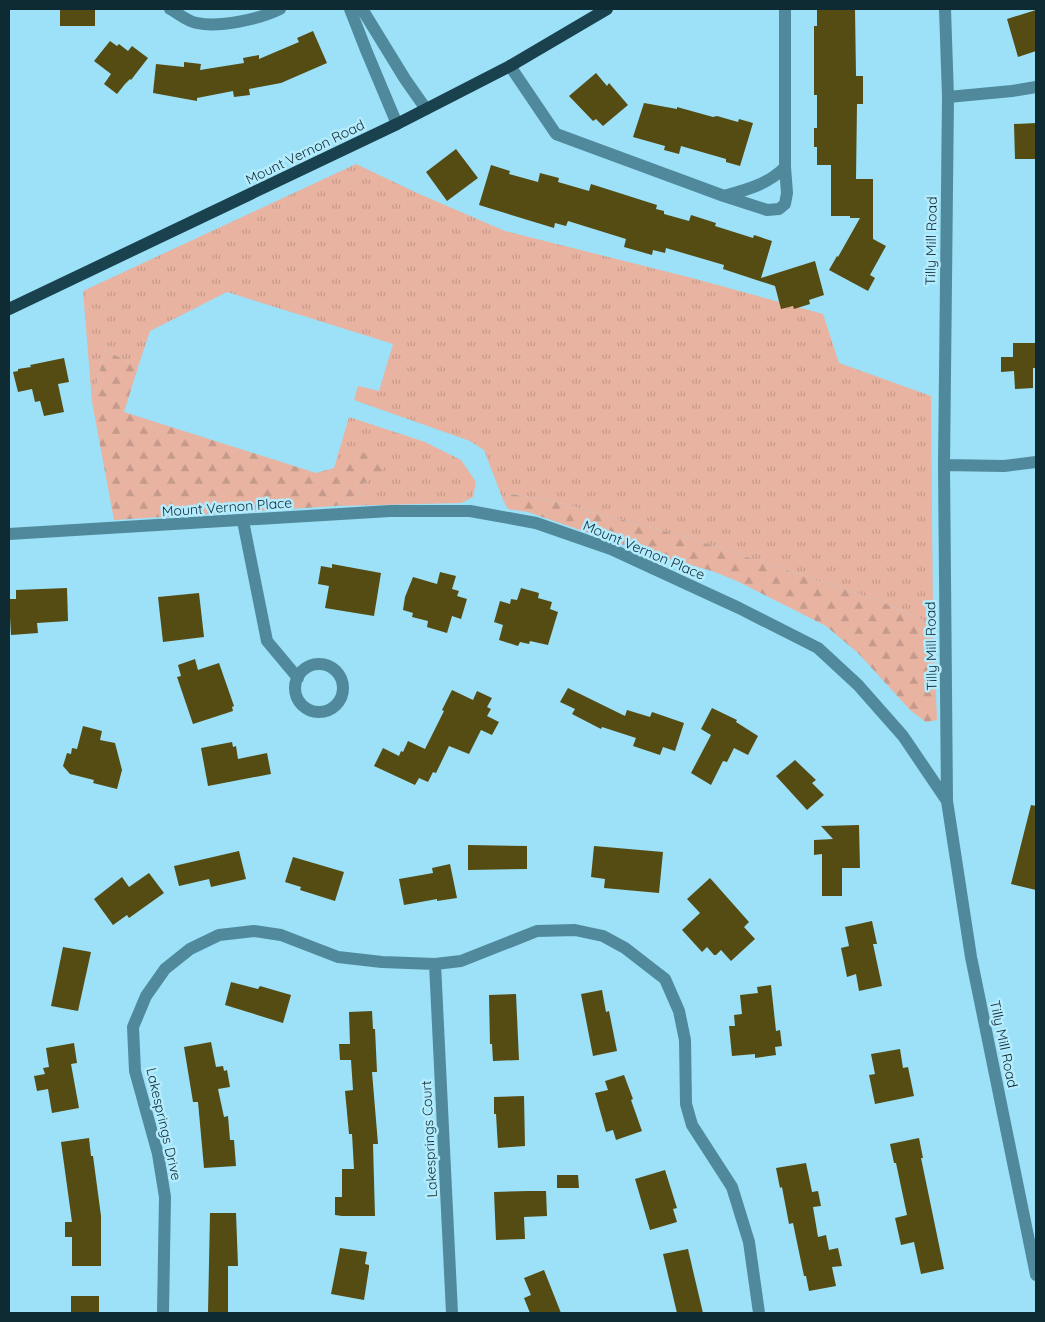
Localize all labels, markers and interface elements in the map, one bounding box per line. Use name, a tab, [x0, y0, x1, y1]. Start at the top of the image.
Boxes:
street label: Mount Vernon Road	[243, 115, 367, 189]
street label: Tilly Mill Road	[921, 196, 941, 286]
street label: Mount Vernon Place	[161, 493, 293, 521]
street label: Mount Vernon Place	[580, 516, 708, 584]
street label: Tilly Mill Road	[921, 601, 941, 691]
street label: Tilly Mill Road	[986, 999, 1022, 1089]
street label: Lakesprings Drive	[142, 1066, 186, 1182]
street label: Lakesprings Court	[417, 1080, 441, 1198]

